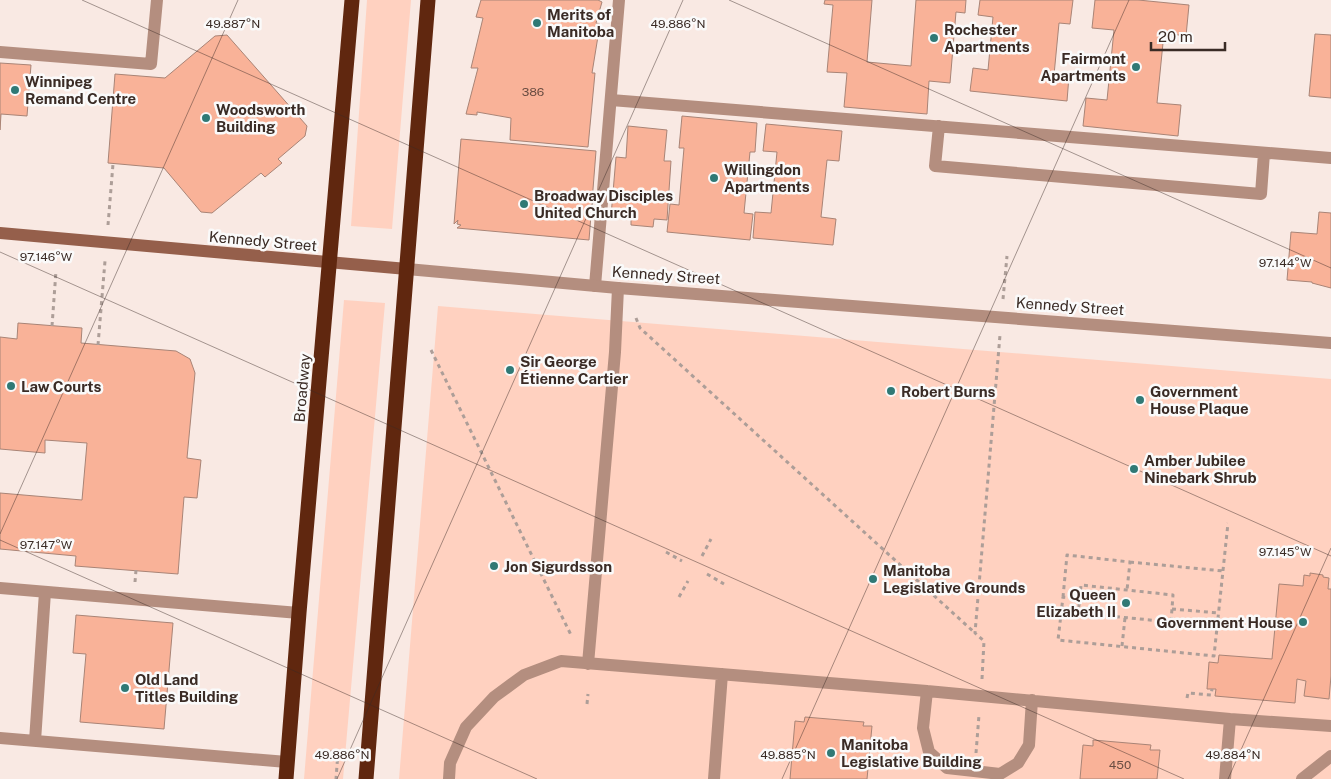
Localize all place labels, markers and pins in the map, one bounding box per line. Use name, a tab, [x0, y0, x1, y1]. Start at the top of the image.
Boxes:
place label: Merits of Manitoba	[547, 6, 614, 40]
marker: Merits of Manitoba	[531, 17, 543, 29]
place label: Rochester Apartments	[944, 21, 1030, 55]
marker: Rochester Apartments	[928, 32, 940, 44]
place label: Fairmont Apartments	[1040, 50, 1126, 84]
marker: Fairmont Apartments	[1130, 61, 1142, 73]
place label: Winnipeg Remand Centre	[25, 73, 136, 107]
marker: Winnipeg Remand Centre	[9, 84, 21, 96]
place label: Woodsworth Building	[216, 101, 306, 135]
marker: Woodsworth Building	[200, 112, 212, 124]
place label: Willingdon Apartments	[724, 161, 810, 195]
marker: Willingdon Apartments	[708, 172, 720, 184]
place label: Broadway Disciples United Church	[534, 187, 673, 221]
marker: Broadway Disciples United Church	[518, 198, 530, 210]
place label: Sir George Étienne Cartier	[520, 353, 628, 387]
marker: Sir George Étienne Cartier	[504, 364, 516, 376]
place label: Law Courts	[21, 378, 102, 395]
marker: Law Courts	[5, 380, 17, 392]
place label: Robert Burns	[901, 383, 996, 400]
place label: Government House Plaque	[1150, 383, 1249, 417]
marker: Robert Burns	[885, 385, 897, 397]
marker: Government House Plaque	[1134, 394, 1146, 406]
place label: Amber Jubilee Ninebark Shrub	[1144, 452, 1257, 486]
marker: Amber Jubilee Ninebark Shrub	[1128, 463, 1140, 475]
place label: Jon Sigurdsson	[504, 558, 612, 575]
marker: Jon Sigurdsson	[488, 560, 500, 572]
place label: Manitoba Legislative Grounds	[883, 562, 1025, 596]
marker: Manitoba Legislative Grounds	[867, 573, 879, 585]
place label: Queen Elizabeth II	[1036, 586, 1116, 620]
marker: Queen Elizabeth II	[1120, 597, 1132, 609]
place label: Government House	[1156, 614, 1293, 631]
marker: Government House	[1297, 616, 1309, 628]
place label: Old Land Titles Building	[135, 671, 239, 705]
marker: Old Land Titles Building	[119, 682, 131, 694]
place label: Manitoba Legislative Building	[841, 736, 982, 770]
marker: Manitoba Legislative Building	[825, 747, 837, 759]

